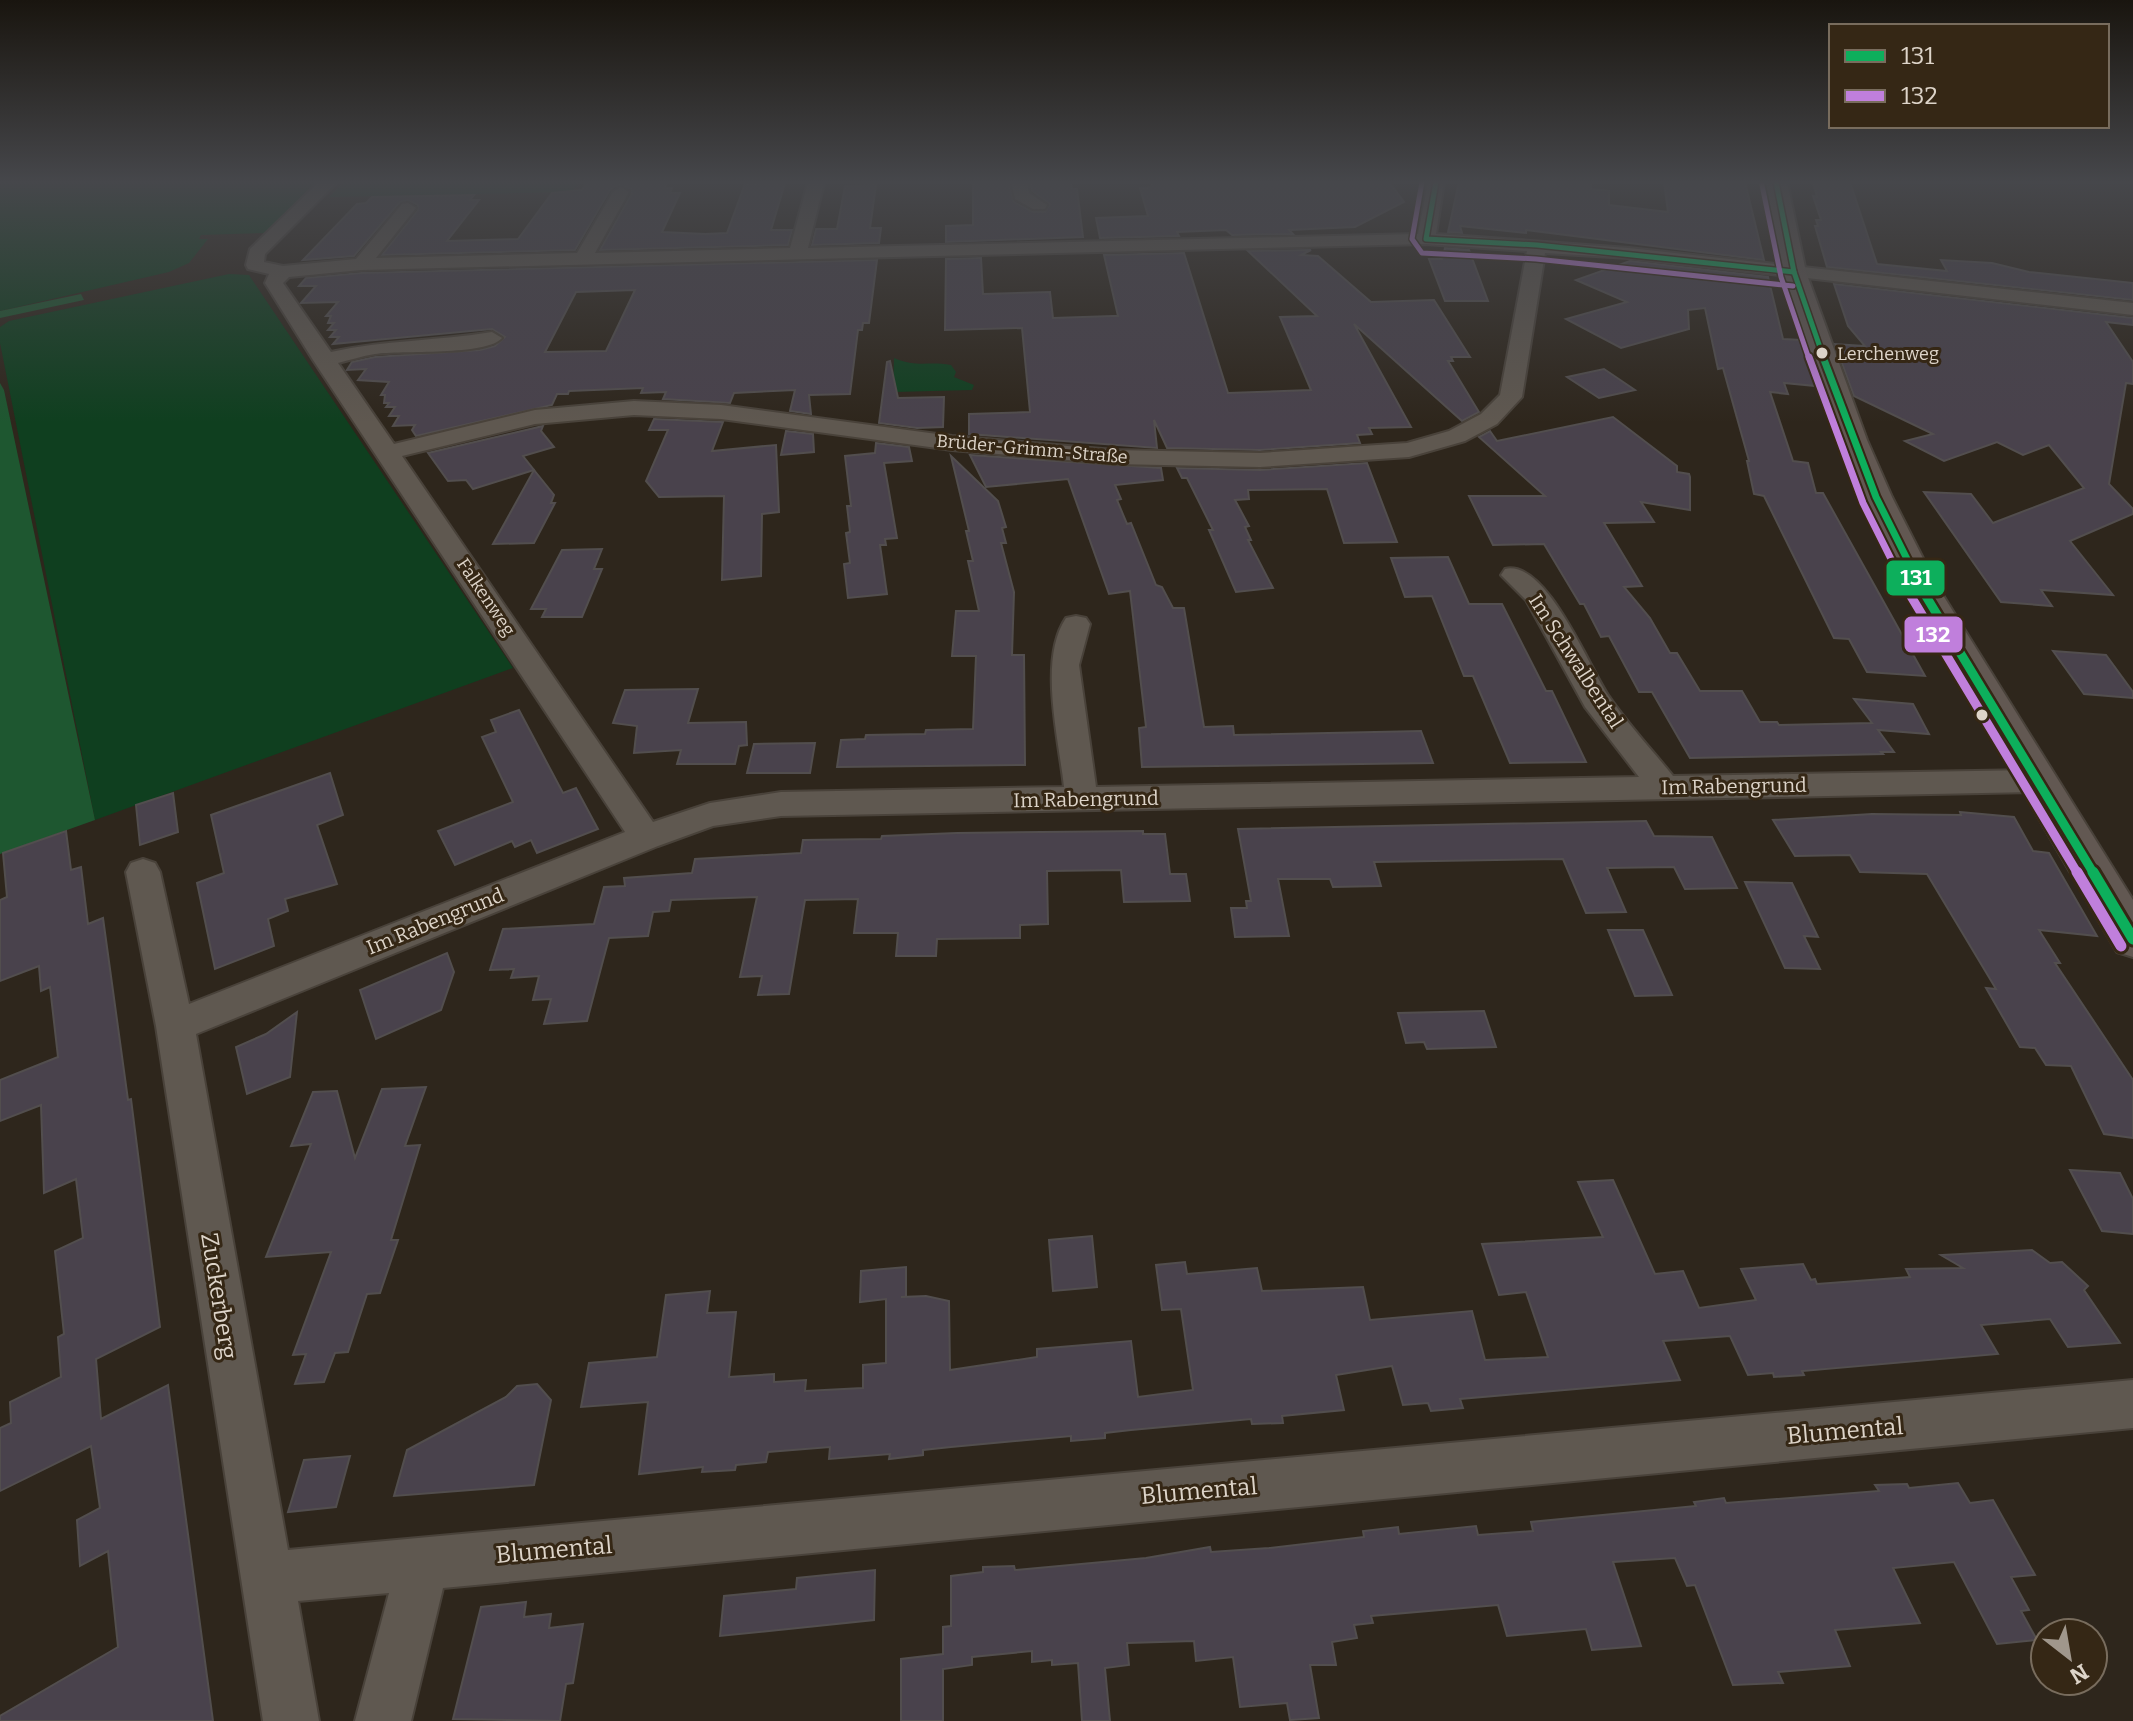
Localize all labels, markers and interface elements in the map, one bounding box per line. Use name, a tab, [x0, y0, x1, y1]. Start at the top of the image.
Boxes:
legend	[1829, 24, 2109, 128]
text: 131	[1901, 42, 1934, 70]
text: 132	[1901, 82, 1937, 110]
place label: Lerchenweg	[1837, 343, 1939, 365]
marker: Lerchenweg	[1814, 345, 1830, 361]
street label: Brüder-Grimm-Straße	[936, 430, 1128, 468]
street label: Falkenweg	[452, 554, 520, 640]
line badge: 131	[1885, 559, 1946, 597]
text: 131	[1900, 564, 1932, 591]
street label: Im Schwalbental	[1524, 590, 1628, 733]
line badge: 132	[1903, 615, 1964, 654]
text: 132	[1916, 621, 1950, 648]
unlabelled marker	[1974, 707, 1990, 723]
street label: Im Rabengrund	[1661, 773, 1807, 799]
street label: Im Rabengrund	[1013, 786, 1159, 812]
street label: Im Rabengrund	[363, 883, 507, 959]
street label: Zuckerberg	[195, 1231, 243, 1361]
street label: Blumental	[1786, 1412, 1904, 1450]
street label: Blumental	[1140, 1472, 1258, 1510]
street label: Blumental	[495, 1531, 613, 1569]
north arrow	[2029, 1617, 2109, 1697]
text: N	[2065, 1658, 2093, 1690]

